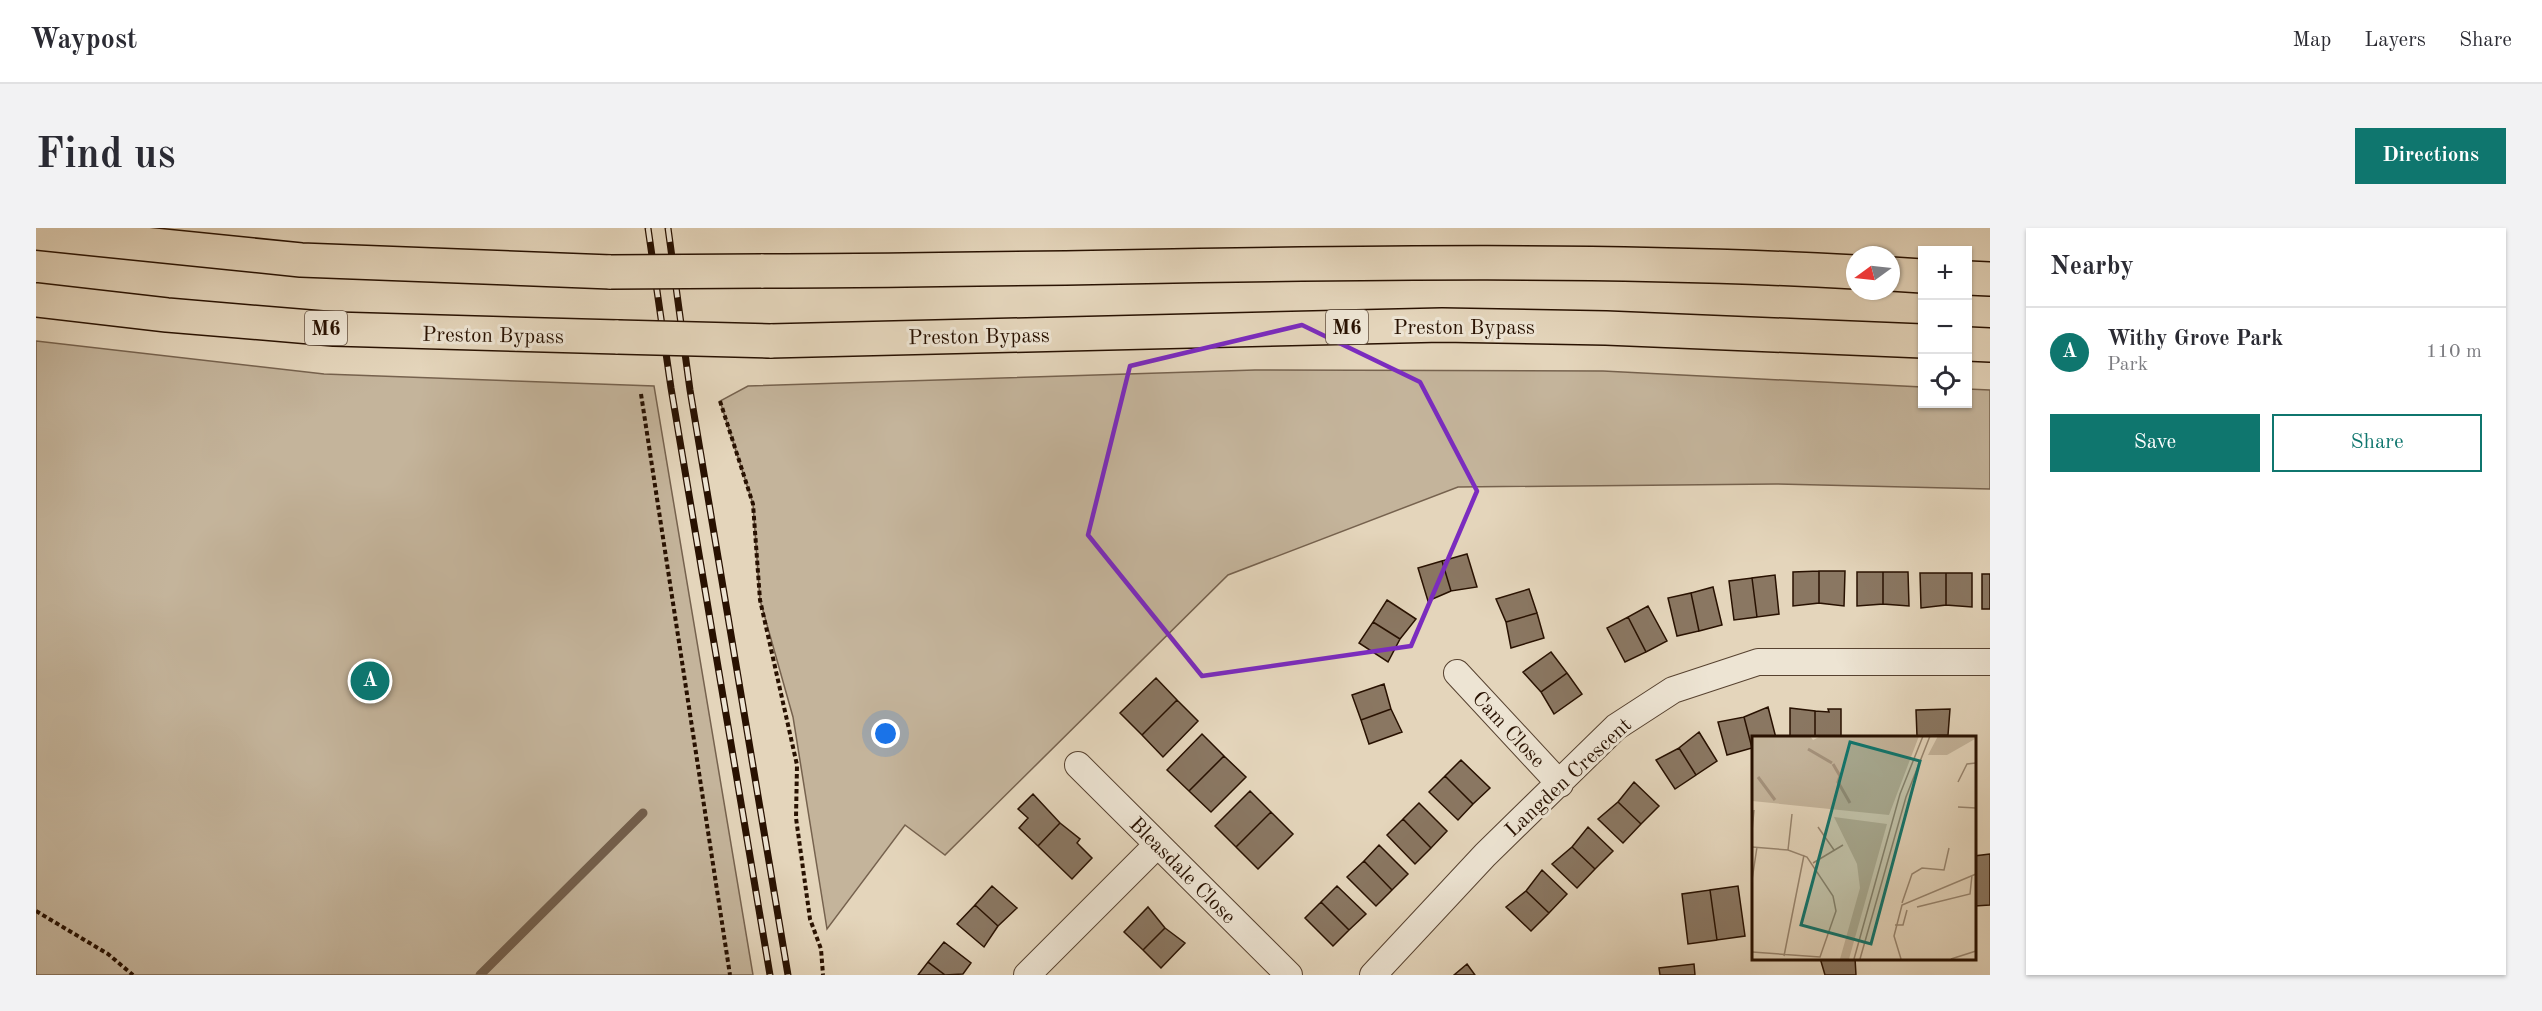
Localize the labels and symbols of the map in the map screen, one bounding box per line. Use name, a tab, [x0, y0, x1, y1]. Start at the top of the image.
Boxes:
north arrow	[1846, 246, 1900, 300]
road number: M6	[1326, 310, 1368, 344]
road number: M6	[305, 311, 347, 345]
street label: Preston Bypass	[1393, 318, 1535, 339]
street label: Preston Bypass	[422, 325, 564, 348]
street label: Preston Bypass	[908, 326, 1050, 349]
pin: A	[350, 658, 390, 704]
street label: Cam Close	[1468, 688, 1548, 772]
street label: Langden Crescent	[1502, 715, 1636, 842]
your location	[871, 719, 900, 748]
inset map	[1752, 736, 1975, 960]
street label: Bleasdale Close	[1125, 814, 1239, 928]

